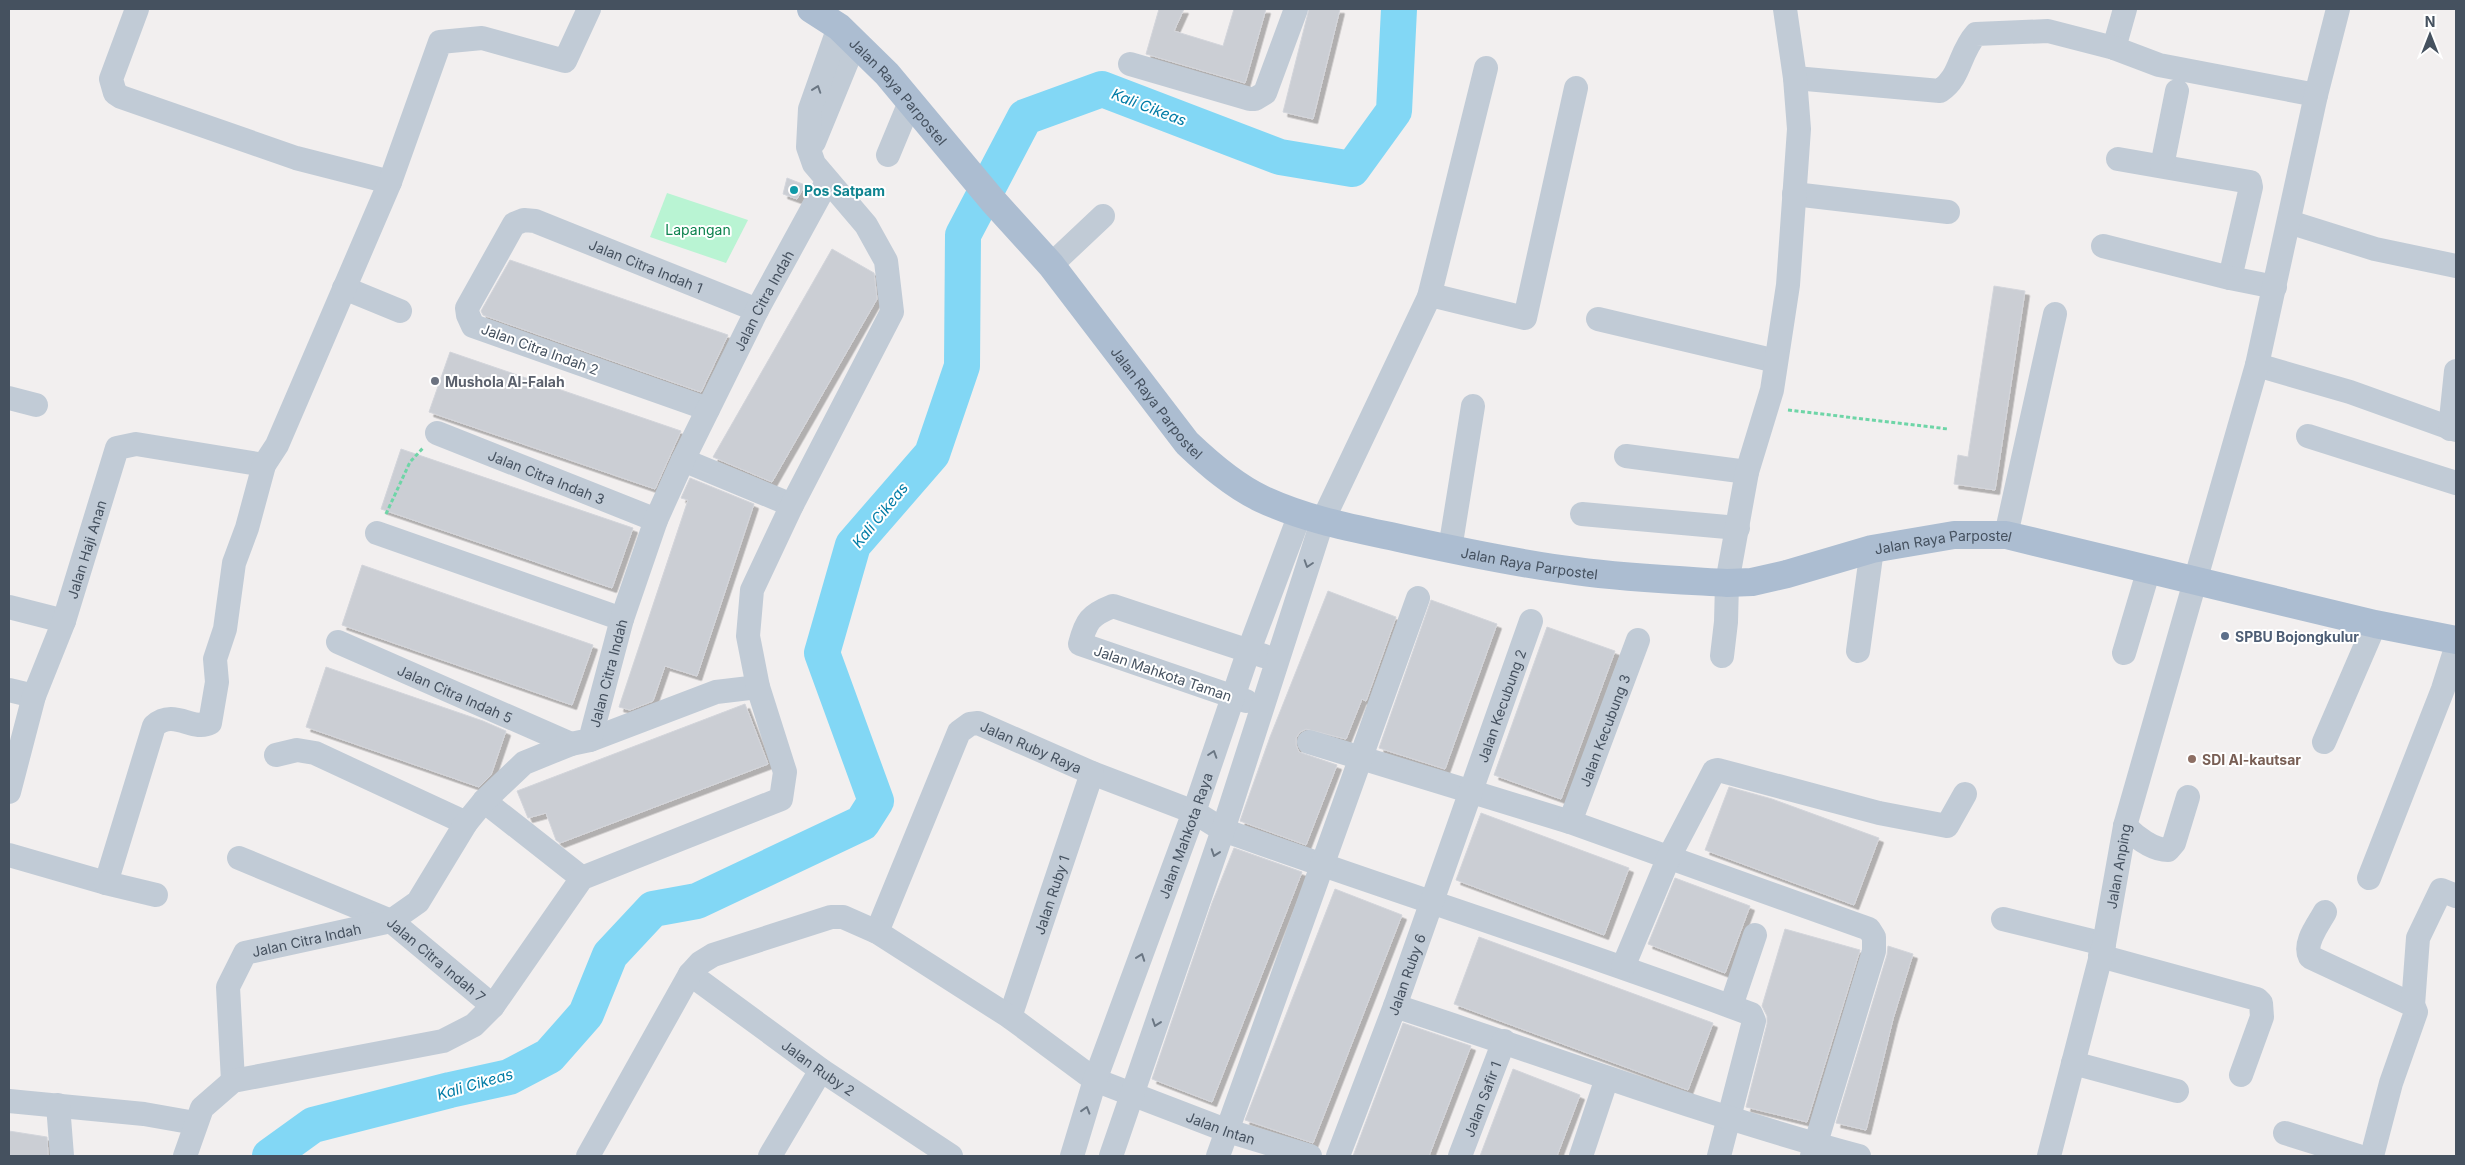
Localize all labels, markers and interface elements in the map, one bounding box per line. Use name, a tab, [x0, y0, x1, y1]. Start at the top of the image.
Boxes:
north arrow	[2405, 10, 2455, 60]
text: N	[2425, 13, 2435, 30]
street label: Jalan Raya Parpostel	[846, 34, 951, 148]
water label: Kali Cikeas	[1109, 84, 1189, 130]
one-way arrow	[811, 86, 821, 94]
place label: Pos Satpam	[804, 182, 885, 199]
marker: Pos Satpam	[788, 184, 800, 196]
park label: Lapangan	[665, 221, 731, 238]
street label: Jalan Citra Indah 1	[587, 235, 705, 296]
street label: Jalan Citra Indah	[730, 247, 797, 354]
street label: Jalan Citra Indah 2	[479, 320, 601, 378]
street label: Jalan Raya Parpostel	[1108, 343, 1206, 462]
place label: Mushola Al-Falah	[445, 373, 565, 390]
marker: Mushola Al-Falah	[429, 375, 441, 387]
street label: Jalan Citra Indah 3	[486, 446, 607, 507]
water label: Kali Cikeas	[848, 478, 912, 551]
street label: Jalan Haji Anan	[63, 498, 109, 601]
street label: Jalan Raya Parpostel	[1873, 526, 2014, 557]
street label: Jalan Raya Parpostel	[1460, 543, 1599, 582]
one-way arrow	[1304, 560, 1314, 568]
street label: Jalan Citra Indah	[585, 617, 630, 729]
place label: SPBU Bojongkulur	[2235, 628, 2359, 645]
marker: SPBU Bojongkulur	[2219, 630, 2231, 642]
street label: Jalan Mahkota Taman	[1092, 641, 1234, 705]
street label: Jalan Kecubung 2	[1473, 647, 1529, 765]
street label: Jalan Citra Indah 5	[395, 661, 515, 726]
street label: Jalan Kecubung 3	[1576, 671, 1633, 789]
street label: Jalan Ruby Raya	[978, 717, 1085, 776]
one-way arrow	[1208, 751, 1218, 759]
place label: SDI Al-kautsar	[2202, 751, 2301, 768]
marker: SDI Al-kautsar	[2186, 753, 2198, 765]
street label: Jalan Mahkota Raya	[1154, 770, 1215, 901]
street label: Jalan Anping	[2102, 822, 2134, 910]
one-way arrow	[1211, 849, 1221, 857]
street label: Jalan Ruby 1	[1030, 853, 1072, 937]
street label: Jalan Citra Indah 7	[384, 913, 490, 1005]
street label: Jalan Citra Indah	[250, 919, 363, 960]
street label: Jalan Ruby 6	[1384, 931, 1428, 1018]
one-way arrow	[1135, 953, 1145, 961]
one-way arrow	[1152, 1019, 1162, 1027]
street label: Jalan Ruby 2	[779, 1036, 858, 1099]
street label: Jalan Safir 1	[1460, 1059, 1504, 1139]
water label: Kali Cikeas	[435, 1064, 515, 1104]
one-way arrow	[1081, 1106, 1091, 1114]
street label: Jalan Intan	[1184, 1107, 1257, 1147]

